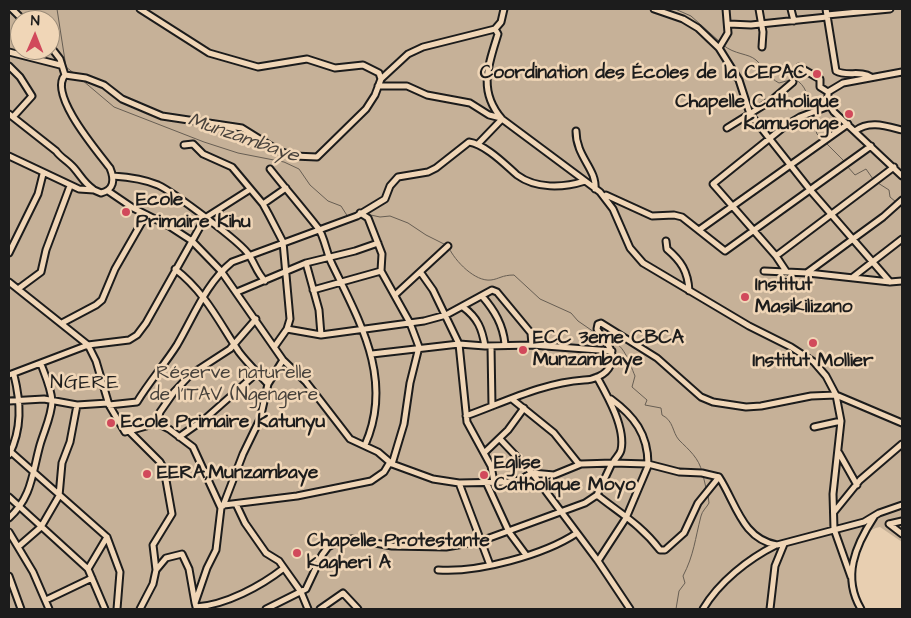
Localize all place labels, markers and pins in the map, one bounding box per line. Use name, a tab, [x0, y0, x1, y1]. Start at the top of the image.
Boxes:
place label: Coordination des Écoles de la CEPAC	[480, 63, 807, 85]
marker: Coordination des Écoles de la CEPAC	[811, 68, 823, 80]
place label: Chapelle Catholique Kamusonge	[675, 92, 839, 136]
marker: Chapelle Catholique Kamusonge	[843, 108, 855, 120]
place label: Ecole Primaire Kihu	[136, 190, 251, 234]
marker: Ecole Primaire Kihu	[120, 206, 132, 218]
place label: Institut Masikilizano	[755, 275, 852, 319]
marker: Institut Masikilizano	[739, 291, 751, 303]
place label: ECC 3eme CBCA Munzambaye	[533, 328, 684, 372]
marker: Institut Mollier	[807, 337, 819, 349]
marker: ECC 3eme CBCA Munzambaye	[517, 344, 529, 356]
place label: Institut Mollier	[752, 351, 874, 373]
place label: Ecole Primaire Katunyu	[121, 412, 325, 434]
marker: Ecole Primaire Katunyu	[105, 417, 117, 429]
place label: Eglise Catholique Moyo	[494, 453, 636, 497]
place label: EERA,Munzambaye	[157, 463, 318, 485]
marker: EERA,Munzambaye	[141, 468, 153, 480]
marker: Eglise Catholique Moyo	[478, 469, 490, 481]
place label: Chapelle Protestante kagheri A	[307, 531, 490, 575]
marker: Chapelle Protestante kagheri A	[291, 547, 303, 559]

